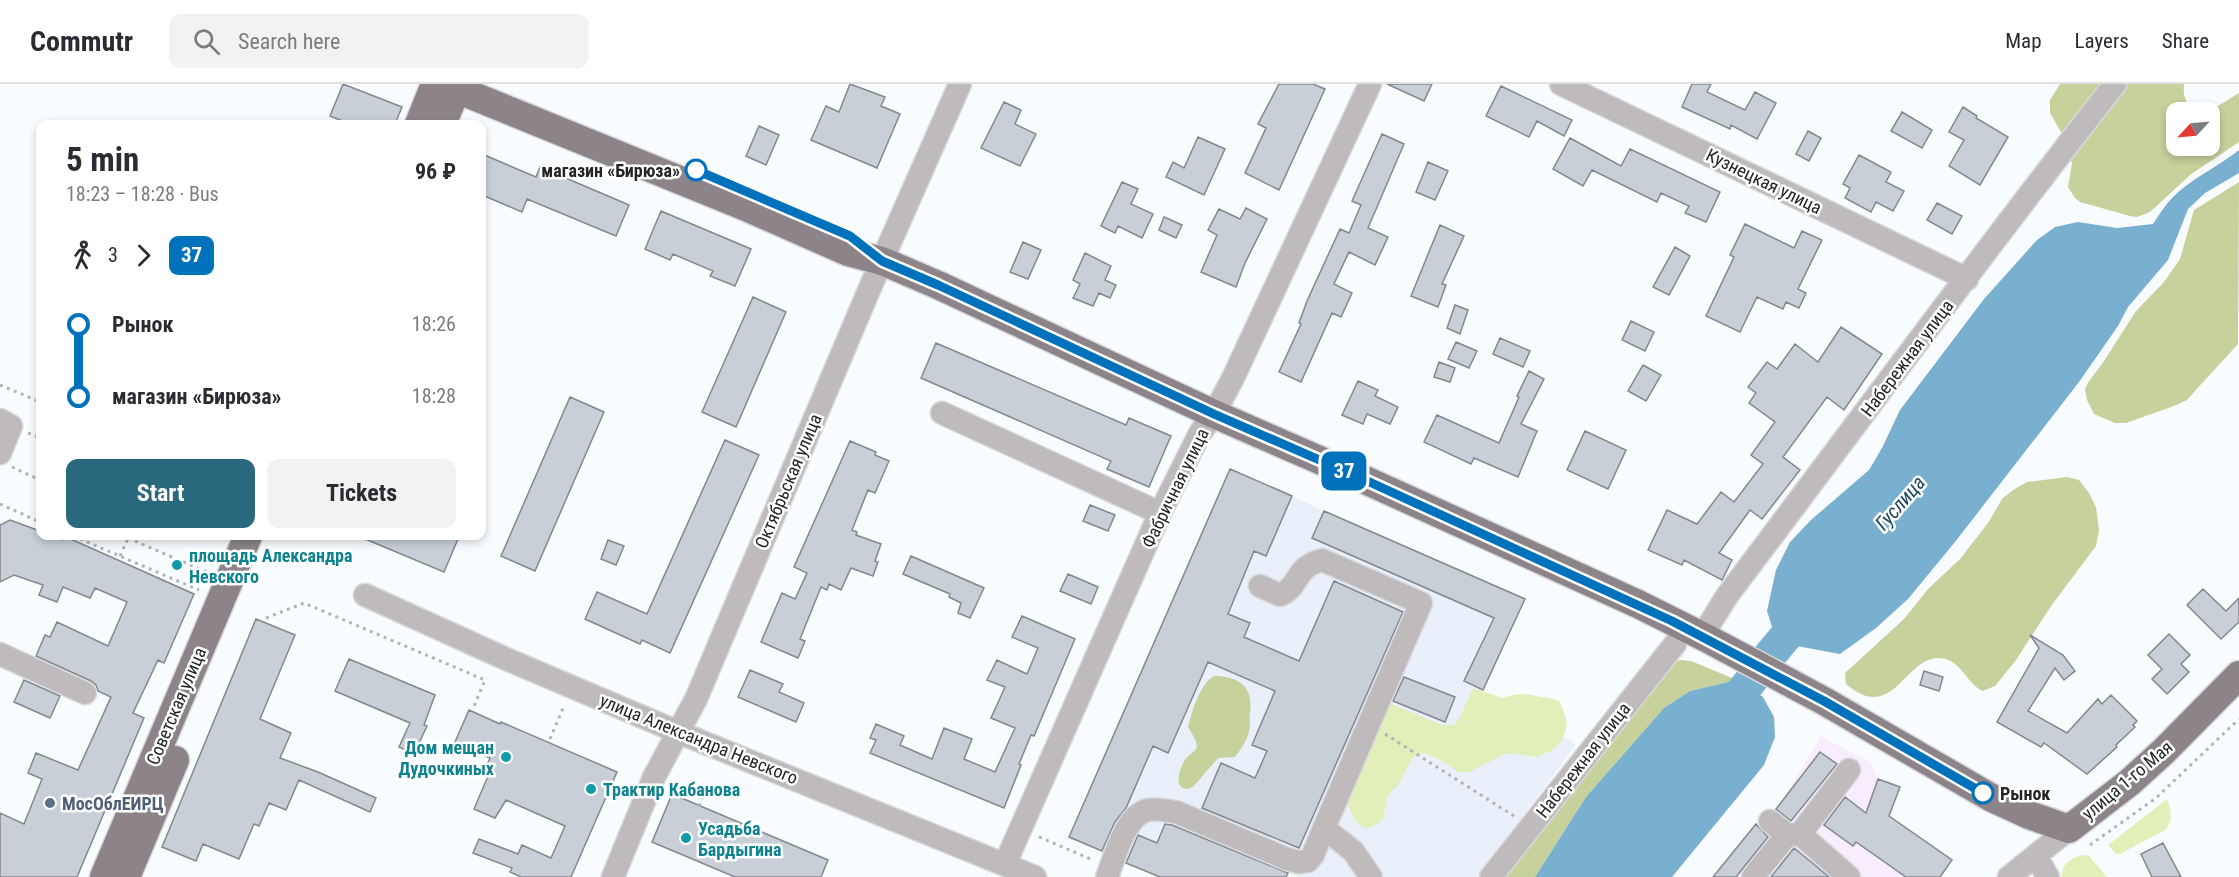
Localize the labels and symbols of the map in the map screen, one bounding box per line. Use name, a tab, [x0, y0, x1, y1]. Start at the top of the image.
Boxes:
north arrow	[2166, 102, 2220, 156]
street label: Кузнецкая улица	[1703, 144, 1825, 218]
marker: магазин «Бирюза»	[685, 159, 707, 181]
place label: магазин «Бирюза»	[541, 160, 680, 181]
street label: Набережная улица	[1856, 296, 1958, 420]
street label: Октябрьская улица	[750, 411, 826, 551]
street label: Фабричная улица	[1137, 425, 1213, 551]
line badge: 37	[1317, 452, 1371, 490]
water label: Гуслица	[1870, 471, 1930, 535]
place label: площадь Александра Невского	[189, 545, 352, 587]
marker: площадь Александра Невского	[170, 558, 184, 572]
street label: Советская улица	[142, 644, 210, 768]
street label: улица Александра Невского	[597, 690, 801, 788]
street label: Набережная улица	[1532, 698, 1634, 822]
street label: улица 1-го Мая	[2077, 736, 2177, 824]
place label: Дом мещан Дудочкиных	[398, 737, 494, 779]
marker: Дом мещан Дудочкиных	[499, 750, 513, 764]
place label: Трактир Кабанова	[603, 779, 740, 800]
marker: Трактир Кабанова	[584, 782, 598, 796]
marker: Рынок	[1972, 782, 1994, 804]
place label: Рынок	[2000, 783, 2050, 804]
place label: MосОблЕИРЦ	[62, 793, 164, 814]
marker: MосОблЕИРЦ	[43, 796, 57, 810]
place label: Усадьба Бардыгина	[698, 818, 782, 860]
marker: Усадьба Бардыгина	[679, 831, 693, 845]

